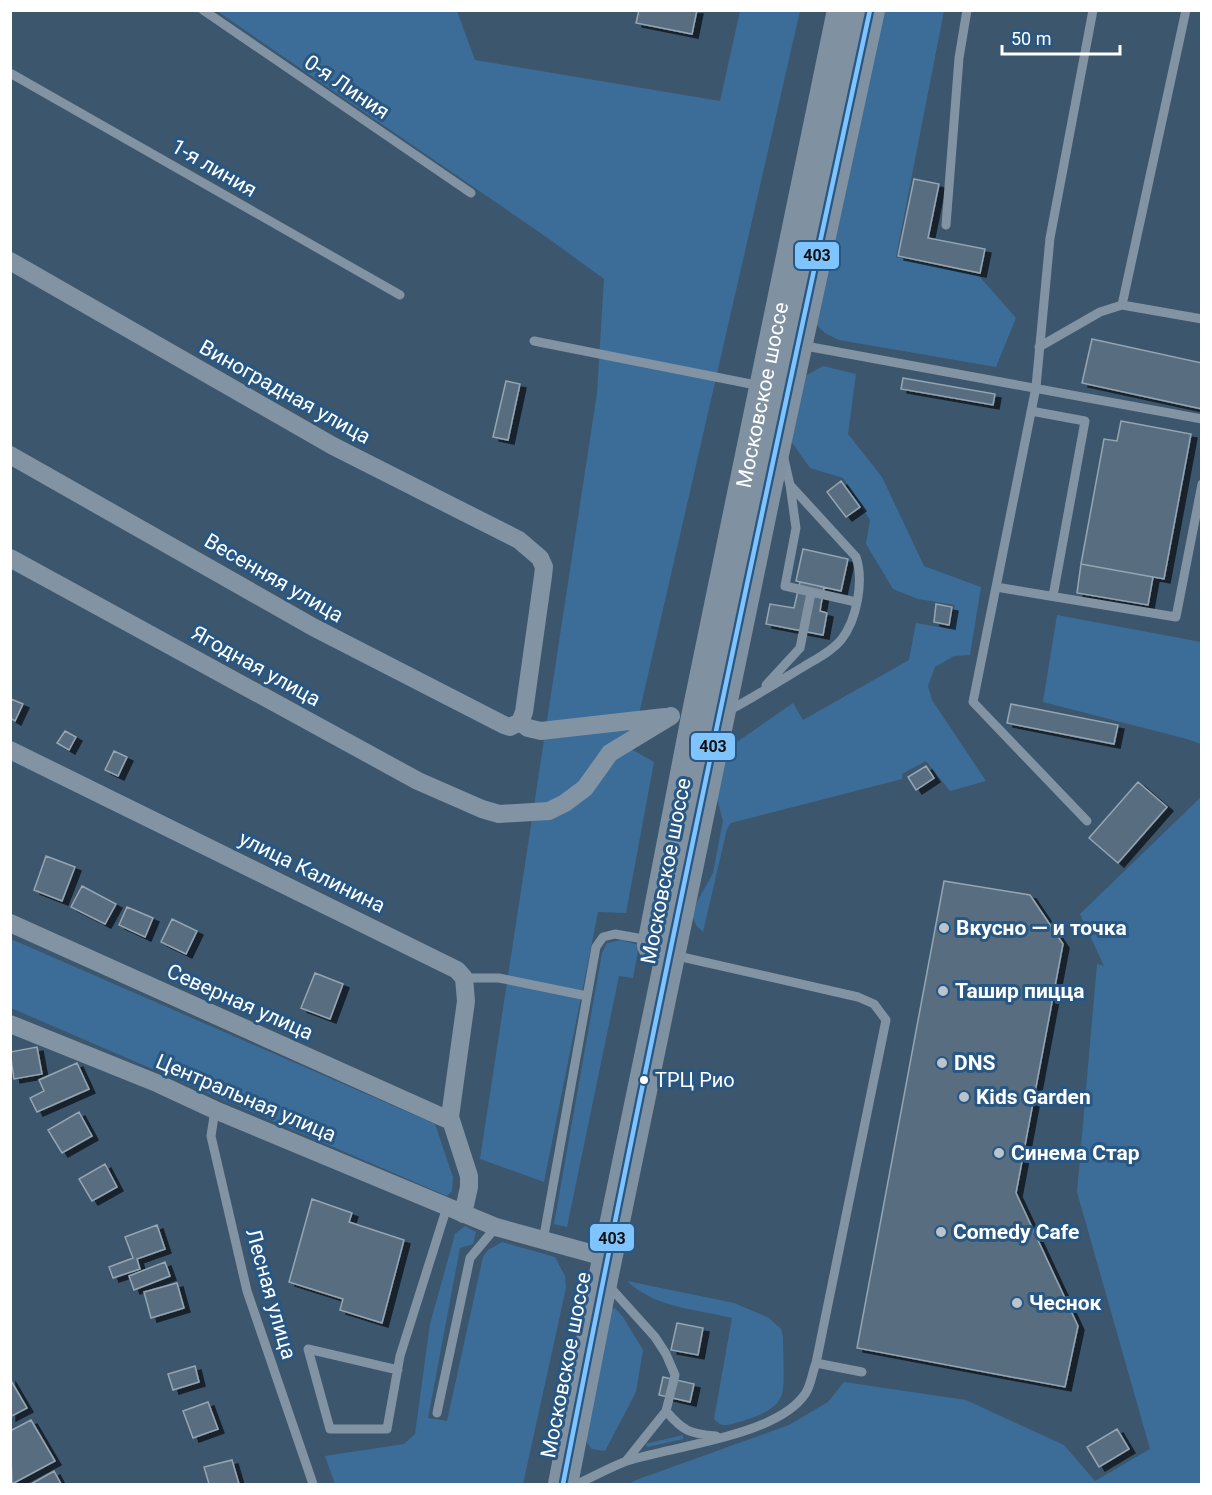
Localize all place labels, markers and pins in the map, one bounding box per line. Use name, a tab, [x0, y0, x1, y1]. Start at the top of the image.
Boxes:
place label: Вкусно — и точка	[956, 916, 1127, 940]
marker: Вкусно — и точка	[937, 921, 951, 935]
place label: Ташир пицца	[955, 979, 1085, 1003]
marker: Ташир пицца	[936, 984, 950, 998]
place label: DNS	[954, 1051, 995, 1075]
marker: DNS	[935, 1056, 949, 1070]
place label: ТРЦ Рио	[655, 1068, 735, 1092]
marker: ТРЦ Рио	[638, 1074, 650, 1086]
place label: Kids Garden	[976, 1085, 1091, 1109]
marker: Kids Garden	[957, 1090, 971, 1104]
place label: Синема Стар	[1011, 1141, 1140, 1165]
marker: Синема Стар	[992, 1146, 1006, 1160]
place label: Comedy Cafe	[953, 1220, 1079, 1244]
marker: Comedy Cafe	[934, 1225, 948, 1239]
place label: Чеснок	[1029, 1291, 1102, 1315]
marker: Чеснок	[1010, 1296, 1024, 1310]

